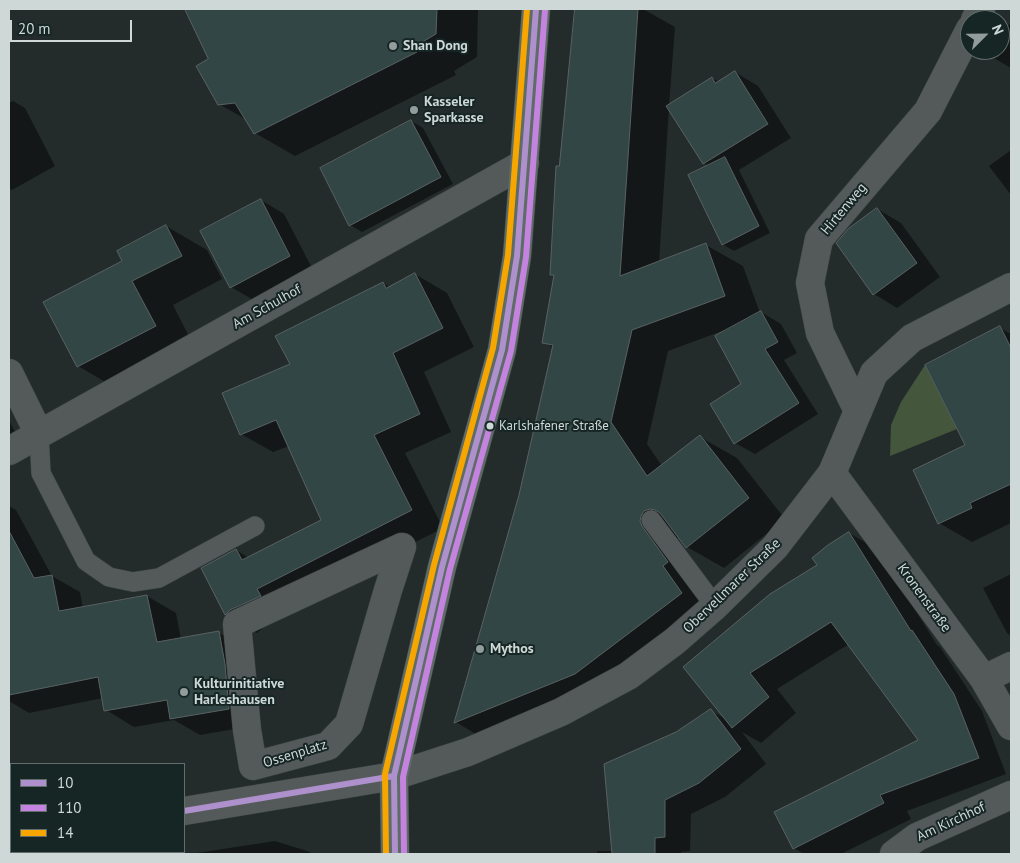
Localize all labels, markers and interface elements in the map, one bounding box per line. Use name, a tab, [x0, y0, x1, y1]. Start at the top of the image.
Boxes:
scale bar	[12, 10, 135, 42]
north arrow	[960, 10, 1010, 60]
text: 20 m	[18, 19, 51, 38]
text: N	[988, 22, 1008, 37]
place label: Shan Dong	[403, 38, 468, 54]
marker: Shan Dong	[387, 40, 399, 52]
place label: Kasseler Sparkasse	[424, 94, 484, 126]
marker: Kasseler Sparkasse	[408, 104, 420, 116]
street label: Hirtenweg	[818, 180, 870, 238]
street label: Am Schulhof	[230, 281, 304, 333]
place label: Karlshafener Straße	[499, 418, 609, 434]
marker: Karlshafener Straße	[485, 421, 495, 431]
street label: Obervellmarer Straße	[680, 535, 784, 637]
street label: Kronenstraße	[894, 560, 954, 636]
place label: Mythos	[490, 641, 534, 657]
marker: Mythos	[474, 643, 486, 655]
place label: Kulturinitiative Harleshausen	[194, 676, 284, 709]
marker: Kulturinitiative Harleshausen	[178, 686, 190, 698]
street label: Ossenplatz	[261, 736, 329, 772]
legend	[10, 763, 185, 853]
text: 10	[57, 773, 73, 792]
text: 110	[57, 798, 82, 817]
street label: Am Kirchhof	[914, 799, 988, 845]
text: 14	[57, 823, 73, 842]

